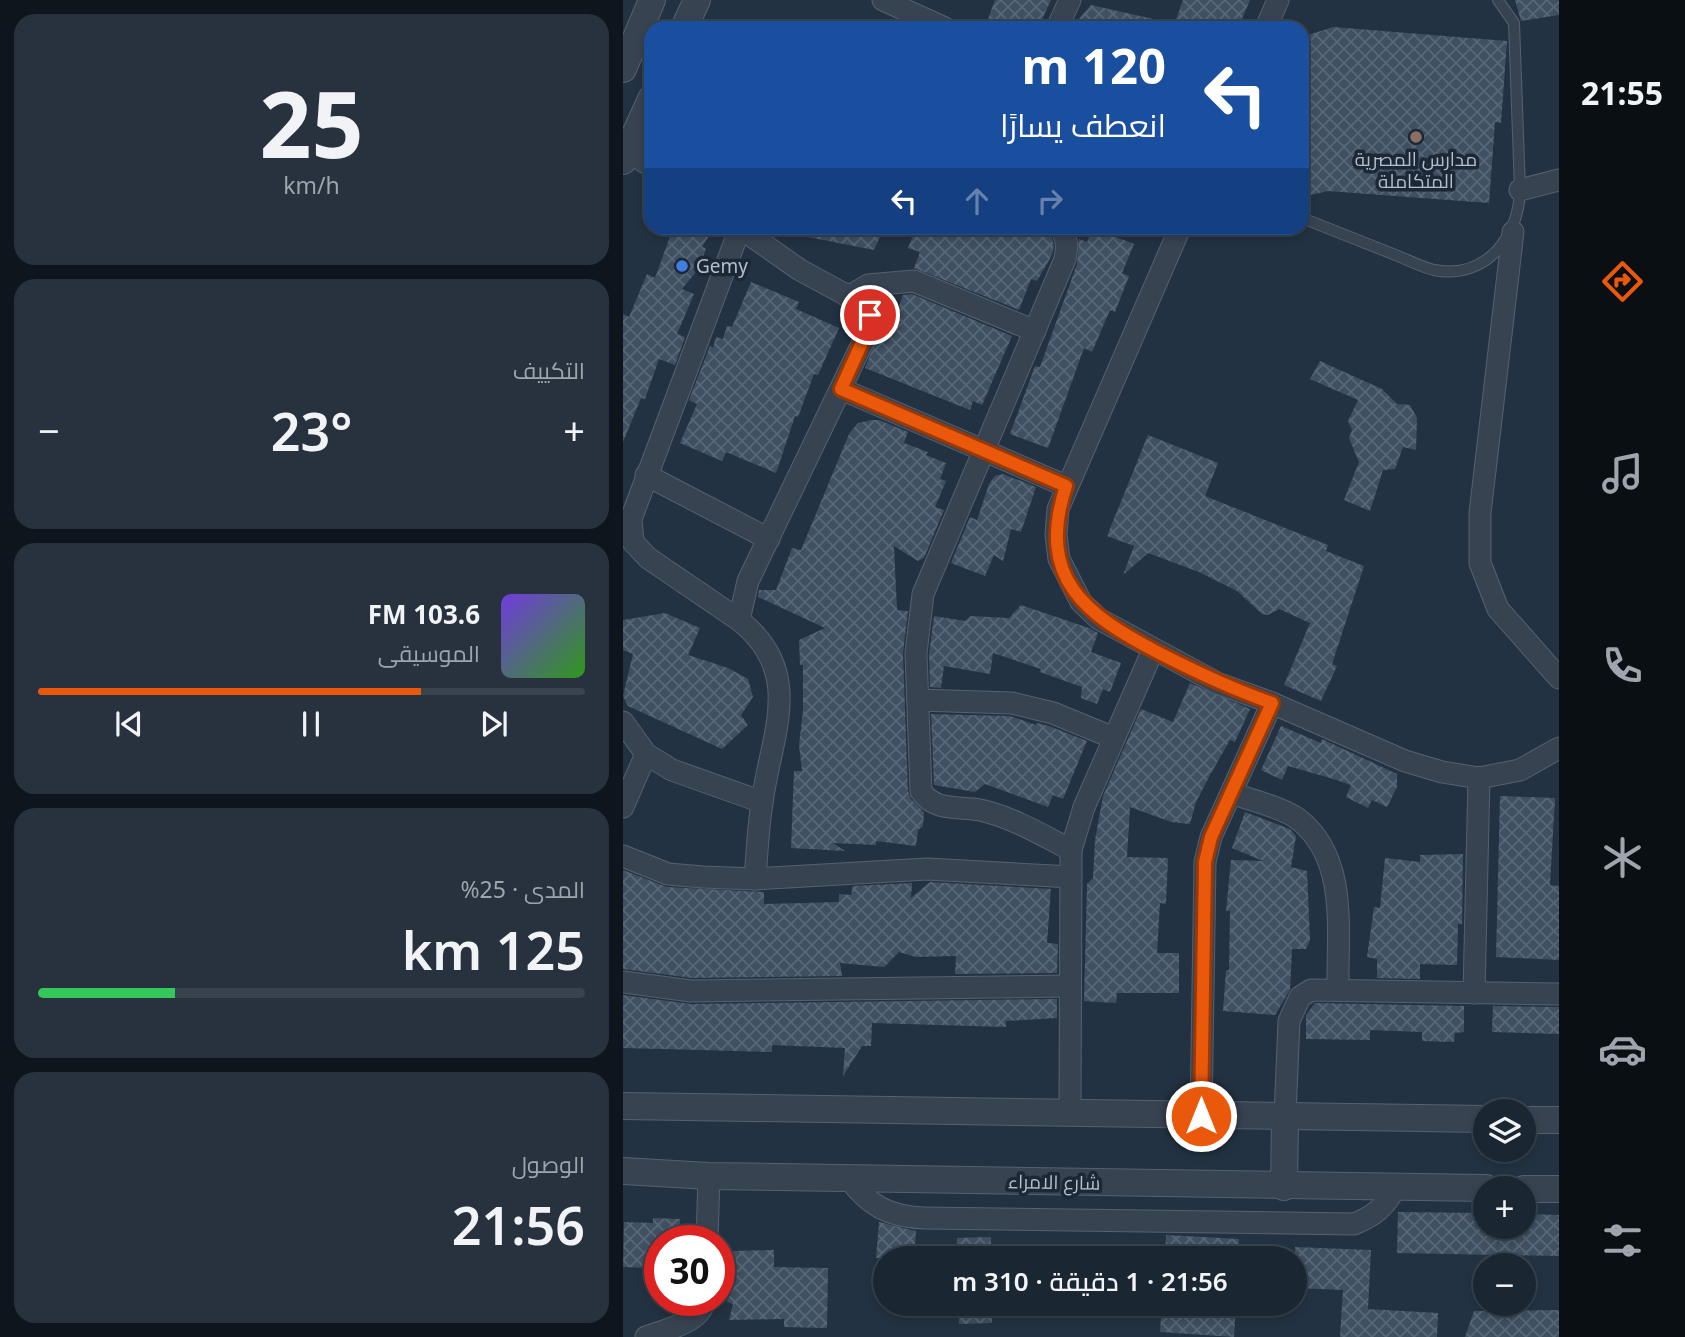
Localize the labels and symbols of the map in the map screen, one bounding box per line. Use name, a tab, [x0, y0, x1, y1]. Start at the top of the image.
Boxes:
marker: مدارس المصرية المتكاملة	[1408, 129, 1424, 145]
place label: مدارس المصرية المتكاملة	[1355, 146, 1477, 194]
place label: Gemy	[696, 253, 748, 279]
marker: Gemy	[674, 258, 690, 274]
pin	[840, 285, 900, 345]
position arrow	[1164, 1079, 1238, 1153]
street label: شارع الامراء	[1008, 1168, 1100, 1197]
speed limit sign: 30	[644, 1225, 735, 1316]

